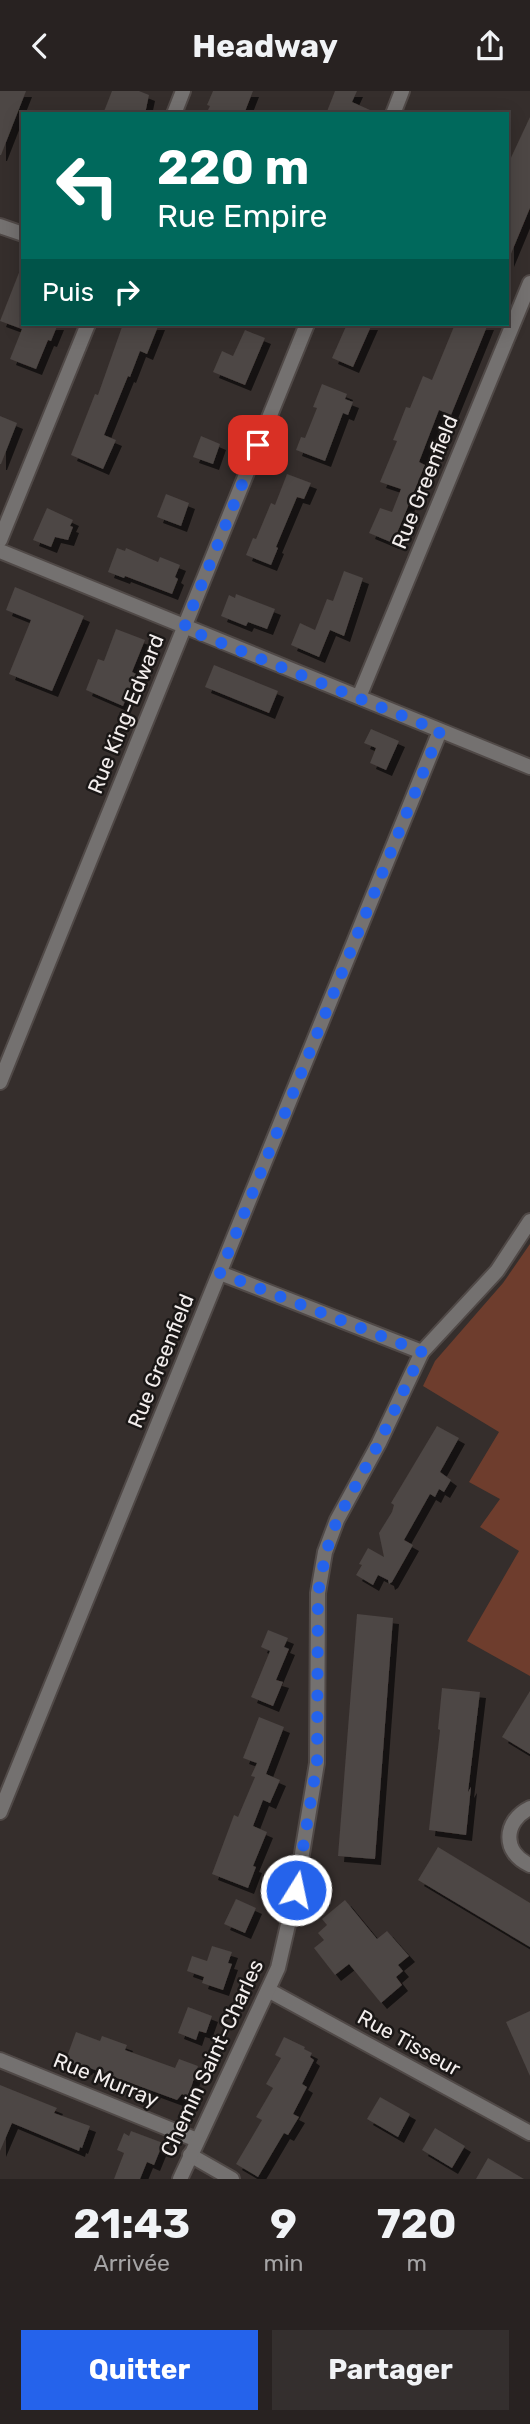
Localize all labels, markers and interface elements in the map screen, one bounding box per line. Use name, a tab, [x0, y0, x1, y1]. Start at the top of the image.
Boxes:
icon: back	[21, 27, 59, 65]
text: Headway	[192, 27, 338, 65]
icon: share	[471, 27, 509, 65]
text: 220 m	[157, 138, 309, 196]
icon: left	[42, 140, 133, 231]
text: Rue Empire	[157, 197, 327, 235]
icon: right	[108, 273, 146, 311]
text: Puis	[42, 277, 94, 308]
street label: Rue Greenfield	[386, 411, 463, 552]
pin	[228, 415, 288, 475]
icon: arrive	[239, 426, 277, 464]
street label: Rue King-Edward	[82, 630, 169, 797]
street label: Rue Greenfield	[122, 1290, 199, 1431]
position arrow	[259, 1853, 333, 1927]
street label: Chemin Saint-Charles	[155, 1955, 268, 2160]
street label: Rue Tisseur	[353, 2004, 465, 2081]
street label: Rue Murray	[50, 2047, 163, 2112]
text: 21:43	[73, 2199, 190, 2249]
text: 9	[270, 2199, 297, 2249]
text: 720	[377, 2199, 457, 2249]
text: Arrivée	[93, 2249, 170, 2277]
text: min	[263, 2249, 303, 2277]
text: m	[406, 2249, 427, 2277]
button: Quitter	[21, 2330, 258, 2410]
button: Partager	[272, 2330, 509, 2410]

